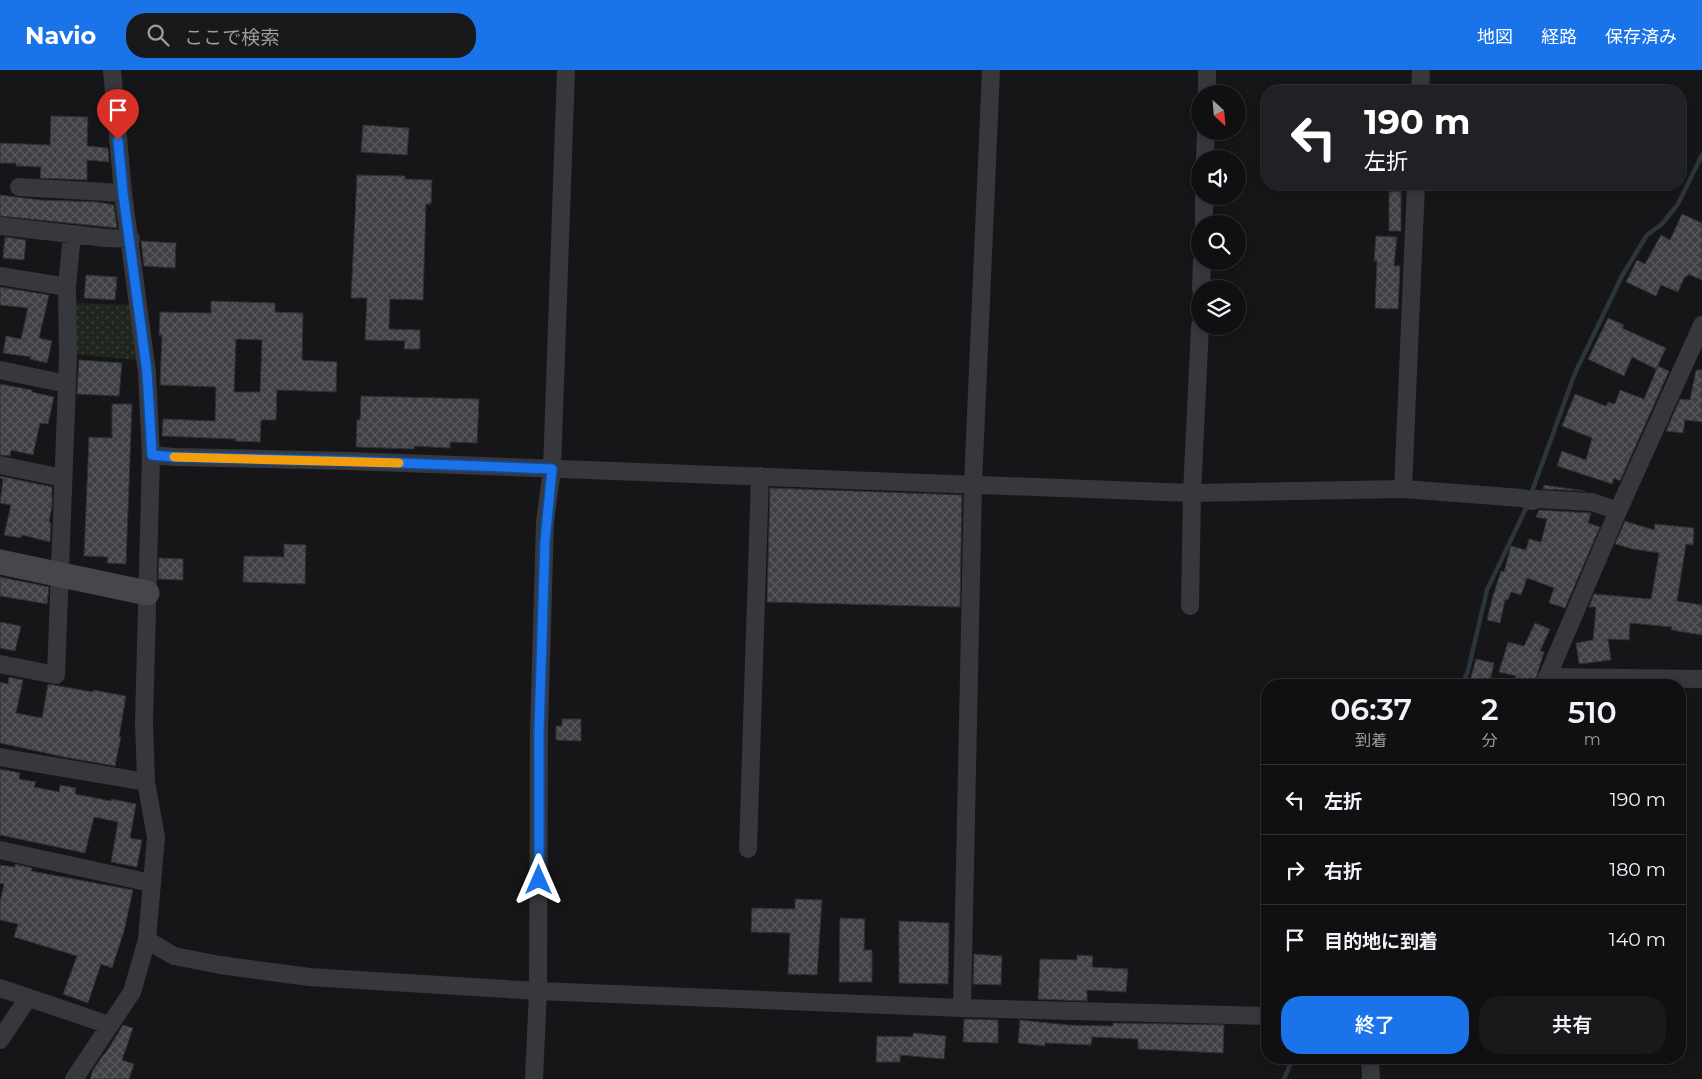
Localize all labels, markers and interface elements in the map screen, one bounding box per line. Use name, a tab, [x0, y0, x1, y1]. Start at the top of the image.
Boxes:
search box	[126, 13, 476, 58]
text: Navio	[25, 21, 96, 50]
icon: search	[144, 21, 172, 49]
text: ここで検索	[184, 26, 279, 49]
text: 地図	[1477, 26, 1513, 48]
text: 経路	[1541, 26, 1577, 48]
text: 保存済み	[1605, 26, 1677, 48]
north arrow	[1191, 85, 1246, 140]
map controls	[1191, 85, 1246, 335]
pin	[97, 89, 139, 140]
icon: arrive	[104, 96, 132, 124]
text: 190 m	[1364, 100, 1470, 143]
icon: left	[1281, 105, 1346, 170]
text: 左折	[1364, 148, 1408, 175]
button: sound	[1191, 150, 1246, 205]
button: search	[1191, 215, 1246, 270]
button: layers	[1191, 280, 1246, 335]
text: 06:37	[1330, 691, 1412, 728]
text: 2	[1481, 691, 1499, 728]
text: 510	[1568, 694, 1617, 731]
text: m	[1584, 730, 1601, 749]
text: 到着	[1355, 731, 1387, 750]
text: 分	[1482, 731, 1498, 750]
icon: left	[1281, 786, 1309, 814]
text: 190 m	[1610, 788, 1666, 811]
text: 左折	[1324, 790, 1362, 813]
position arrow	[512, 853, 564, 905]
icon: right	[1281, 856, 1309, 884]
text: 180 m	[1609, 858, 1666, 881]
text: 右折	[1324, 860, 1362, 883]
icon: arrive	[1281, 926, 1309, 954]
text: 140 m	[1609, 928, 1666, 951]
text: 目的地に到着	[1324, 930, 1438, 953]
button: 終了	[1281, 996, 1469, 1054]
button: 共有	[1479, 996, 1666, 1054]

